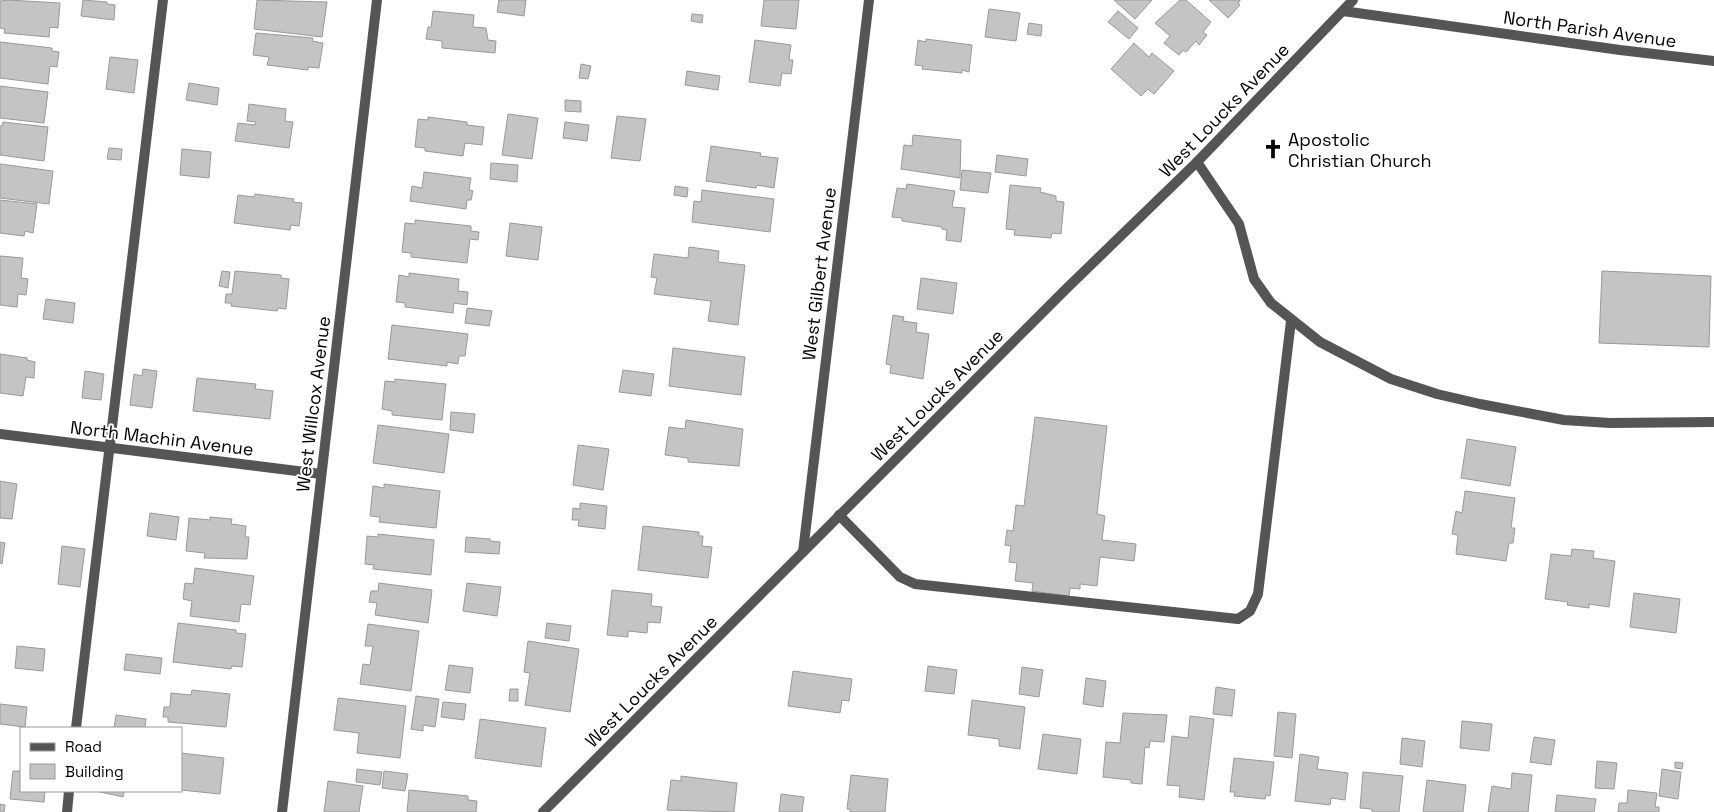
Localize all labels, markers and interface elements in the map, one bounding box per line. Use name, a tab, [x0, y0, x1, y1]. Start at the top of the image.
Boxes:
street label: North Parish Avenue	[1502, 5, 1678, 53]
street label: West Loucks Avenue	[1154, 38, 1294, 182]
place label: Apostolic Christian Church	[1288, 128, 1432, 172]
church icon: Apostolic Christian Church	[1262, 138, 1284, 160]
street label: West Gilbert Avenue	[797, 186, 841, 362]
street label: West Willcox Avenue	[291, 315, 335, 493]
street label: West Loucks Avenue	[866, 324, 1008, 466]
street label: North Machin Avenue	[69, 415, 255, 461]
street label: West Loucks Avenue	[580, 610, 722, 752]
legend	[20, 727, 182, 792]
text: Road	[65, 737, 102, 756]
text: Building	[65, 762, 124, 781]

